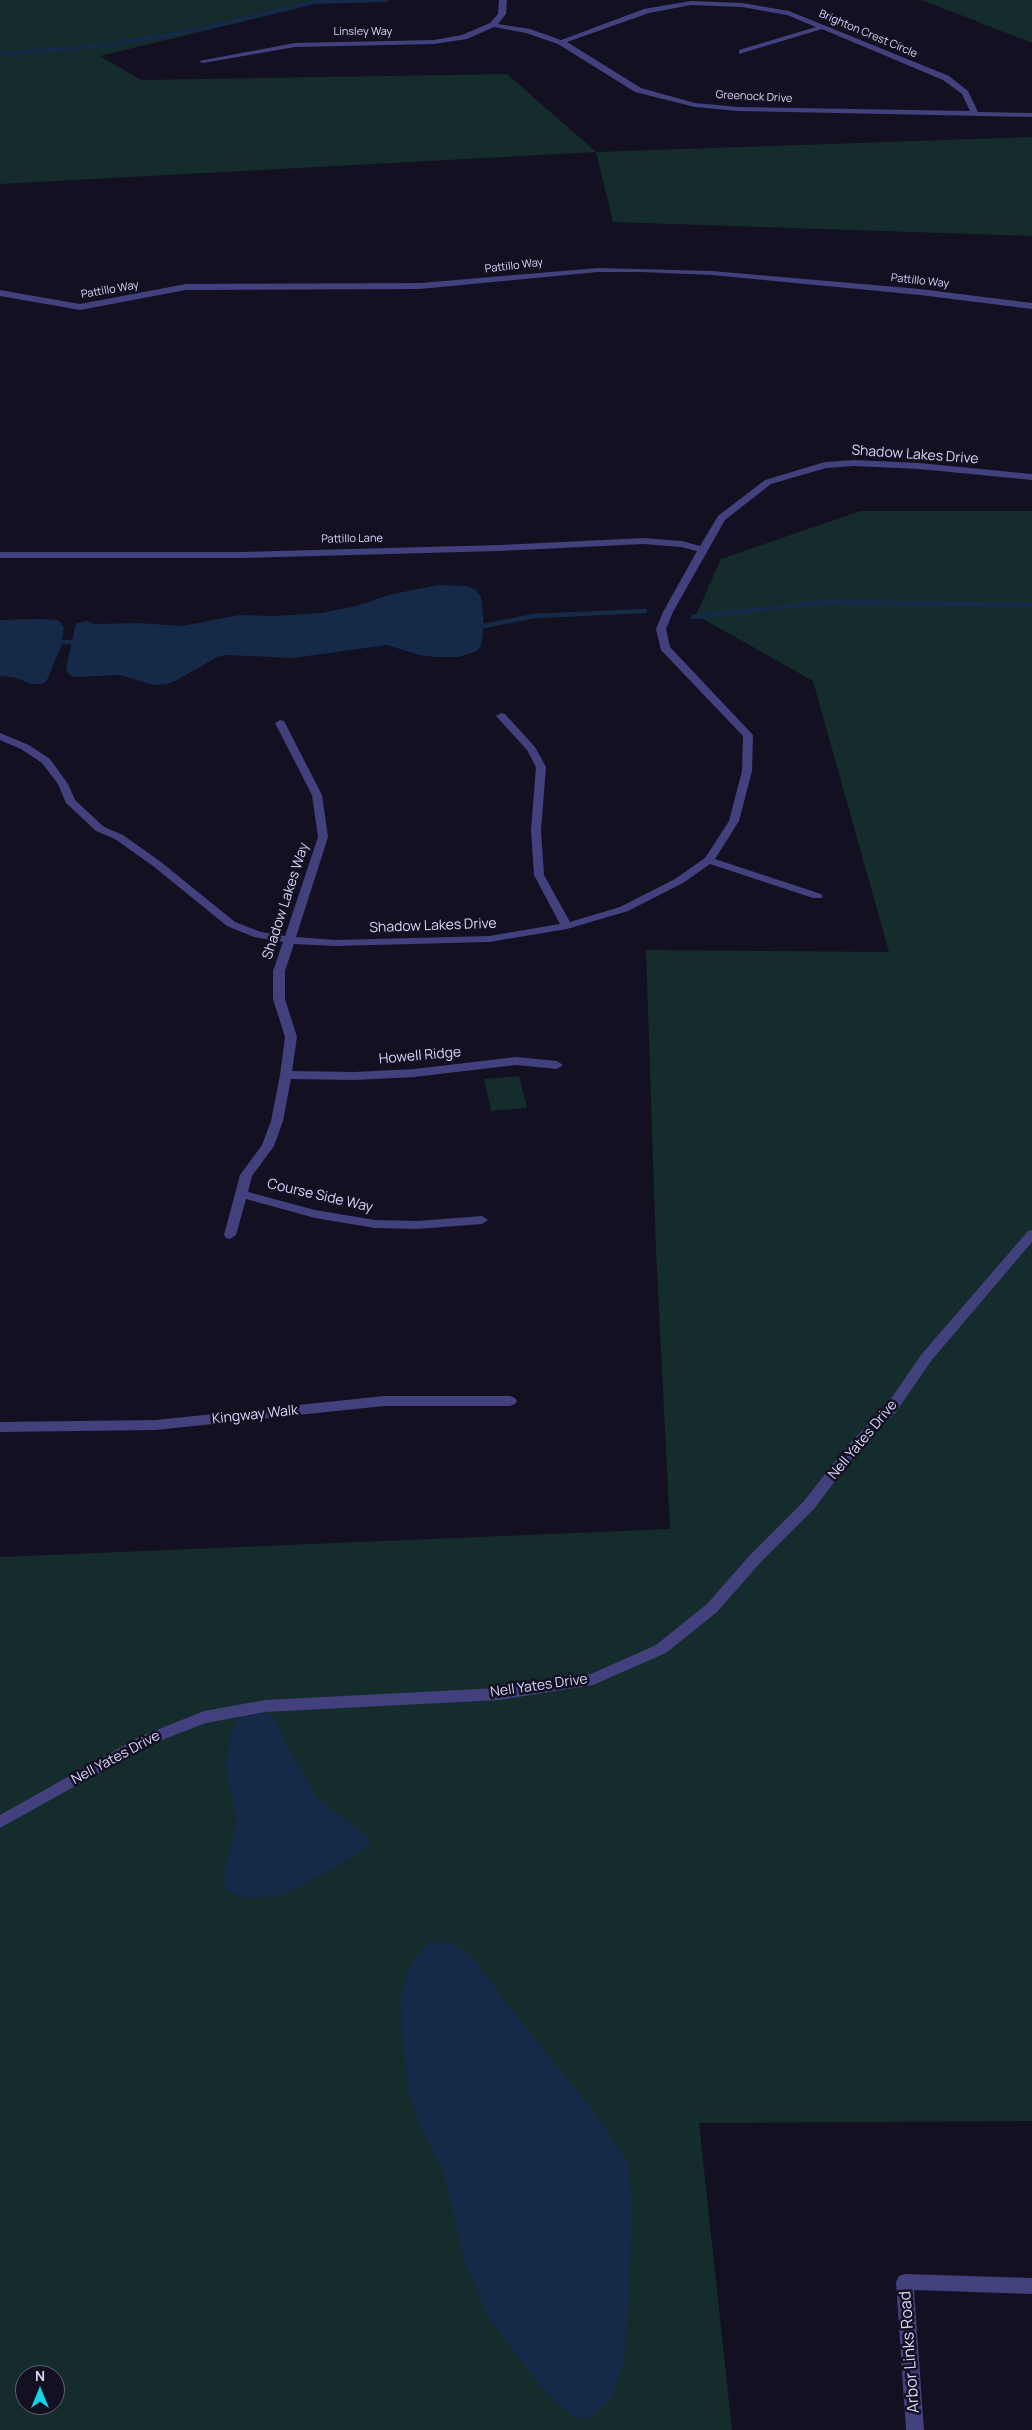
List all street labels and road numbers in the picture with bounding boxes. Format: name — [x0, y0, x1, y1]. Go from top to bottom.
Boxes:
street label: Brighton Crest Circle — [817, 7, 919, 61]
street label: Linsley Way — [334, 25, 392, 39]
street label: Greenock Drive — [715, 88, 793, 106]
street label: Pattillo Way — [484, 256, 544, 276]
street label: Pattillo Way — [890, 271, 950, 291]
street label: Pattillo Way — [80, 278, 140, 302]
street label: Shadow Lakes Drive — [851, 442, 979, 468]
street label: Pattillo Lane — [321, 532, 383, 546]
street label: Shadow Lakes Way — [259, 840, 313, 962]
street label: Shadow Lakes Drive — [369, 915, 497, 937]
street label: Howell Ridge — [378, 1044, 462, 1068]
street label: Course Side Way — [265, 1176, 375, 1216]
street label: Nell Yates Drive — [825, 1397, 901, 1483]
street label: Kingway Walk — [211, 1402, 299, 1428]
street label: Nell Yates Drive — [489, 1671, 589, 1701]
street label: Nell Yates Drive — [69, 1728, 163, 1788]
street label: Arbor Links Road — [896, 2290, 924, 2414]

